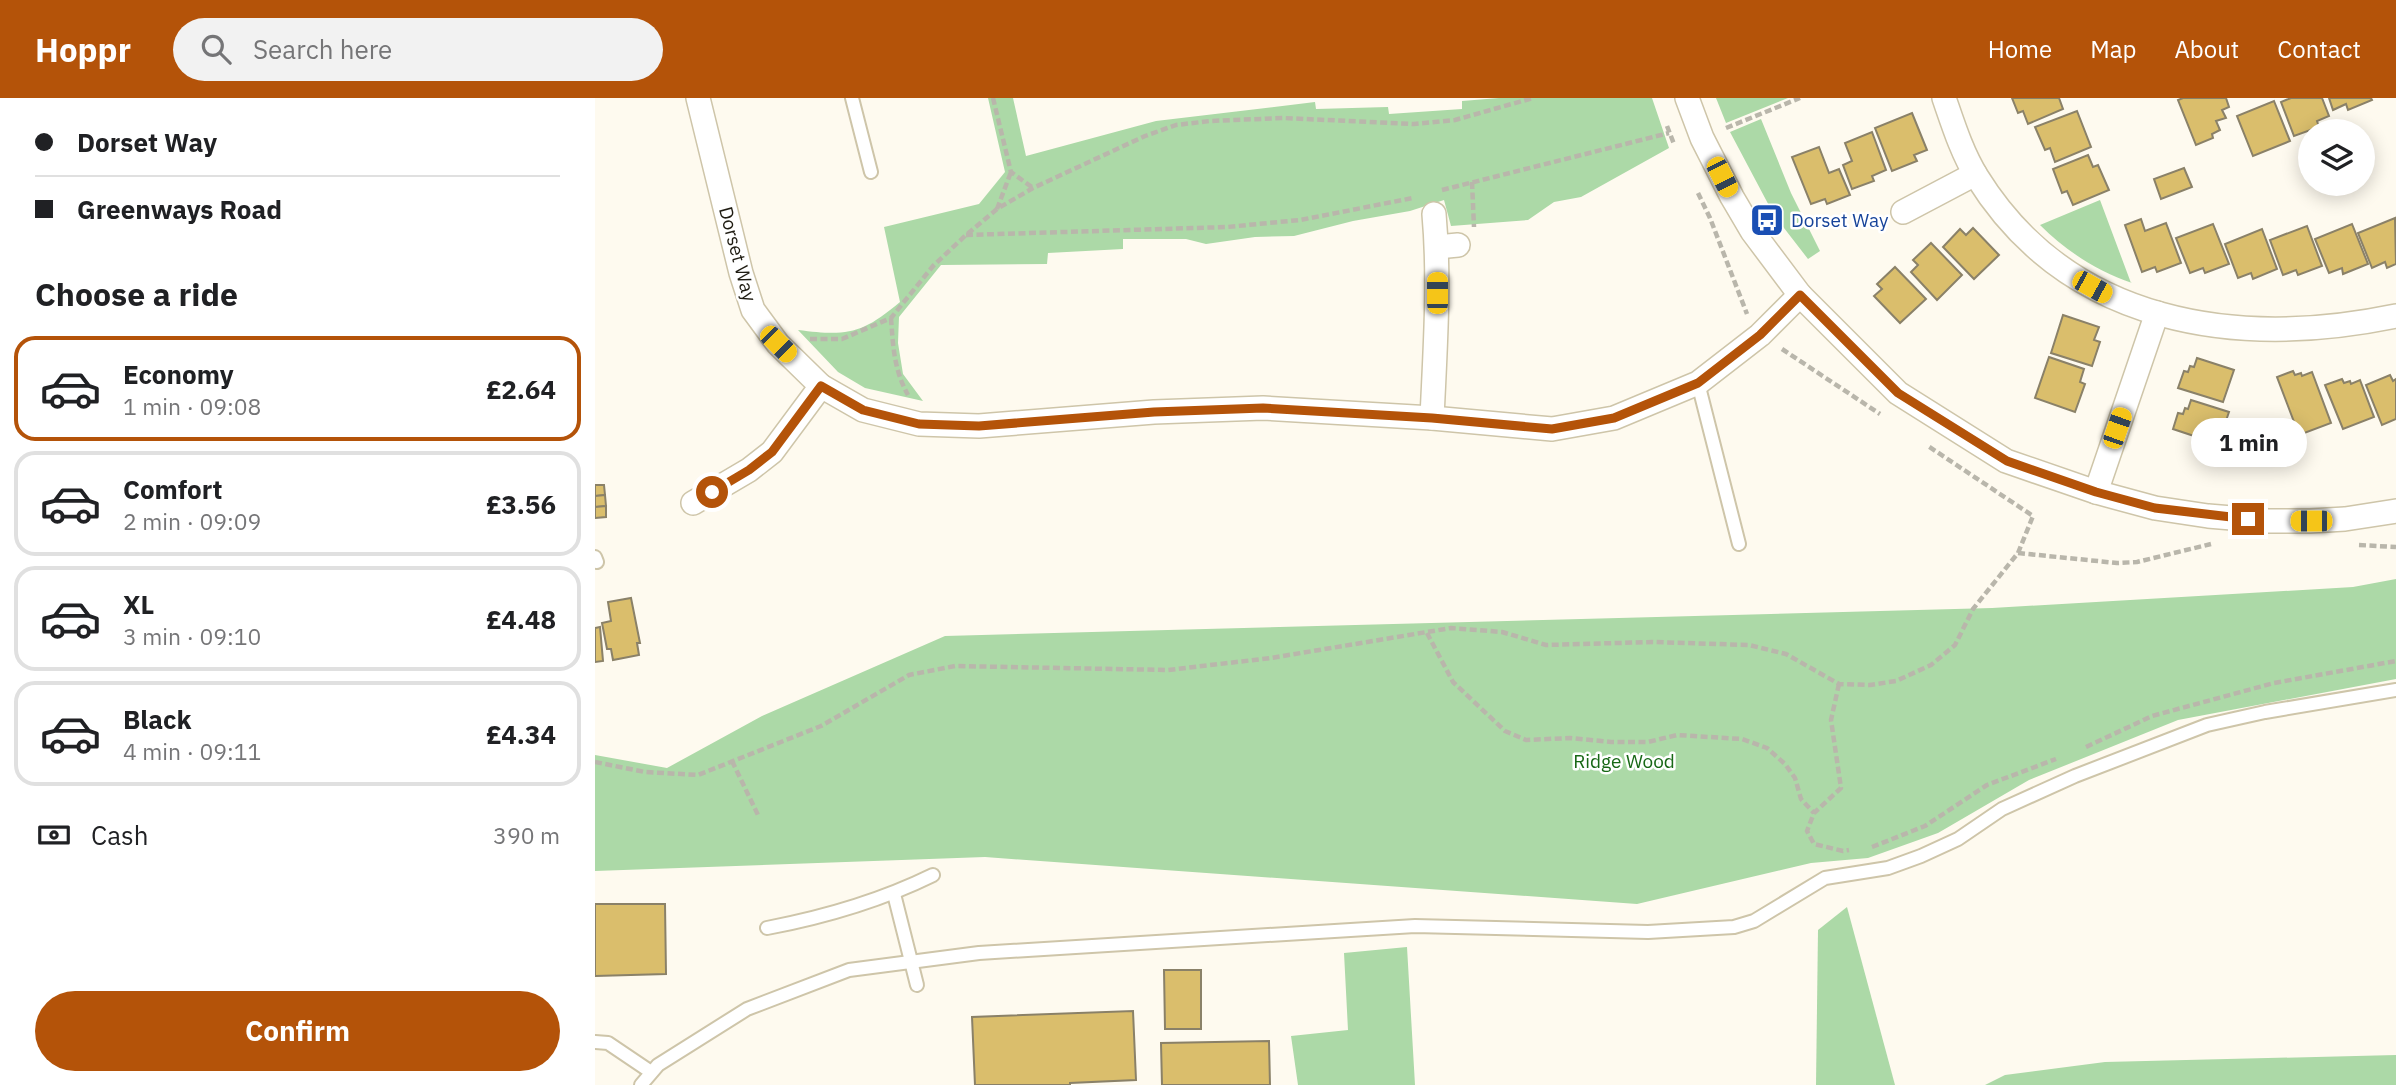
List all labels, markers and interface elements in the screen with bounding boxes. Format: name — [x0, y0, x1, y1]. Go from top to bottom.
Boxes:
search box — [173, 18, 663, 81]
text: Hoppr — [35, 28, 131, 71]
icon: search — [197, 30, 235, 68]
text: Search here — [253, 32, 392, 66]
text: Home — [1988, 33, 2052, 65]
text: Map — [2090, 33, 2136, 65]
text: About — [2174, 33, 2239, 65]
text: Contact — [2277, 33, 2361, 65]
map controls — [2298, 119, 2375, 196]
button: layers — [2298, 119, 2375, 196]
text: Dorset Way — [77, 125, 217, 159]
car — [1704, 154, 1741, 200]
text: Greenways Road — [77, 192, 282, 226]
bus stop icon: Dorset Way — [1748, 201, 1786, 239]
street label: Dorset Way — [714, 204, 762, 305]
place label: Dorset Way — [1791, 208, 1889, 232]
car — [2069, 268, 2116, 306]
car — [1427, 272, 1448, 314]
text: Choose a ride — [35, 273, 238, 315]
car — [756, 322, 801, 366]
icon: car — [39, 357, 102, 420]
text: Economy — [123, 357, 234, 391]
text: £2.64 — [486, 372, 556, 406]
text: 1 min · 09:08 — [123, 391, 261, 421]
car — [2101, 405, 2134, 451]
callout: 1 min — [2190, 418, 2306, 466]
text: 1 min — [2219, 427, 2279, 457]
icon: car — [39, 472, 102, 535]
text: Comfort — [123, 472, 222, 506]
route start — [696, 476, 728, 508]
text: £3.56 — [486, 487, 556, 521]
route end — [2232, 503, 2264, 535]
text: 2 min · 09:09 — [123, 506, 261, 536]
car — [2291, 511, 2333, 532]
icon: car — [39, 587, 102, 650]
text: XL — [123, 587, 154, 621]
text: £4.48 — [486, 602, 556, 636]
text: 3 min · 09:10 — [123, 621, 261, 651]
icon: car — [39, 702, 102, 765]
text: Black — [123, 702, 191, 736]
text: £4.34 — [486, 717, 556, 751]
text: 4 min · 09:11 — [123, 736, 261, 766]
park label: Ridge Wood — [1573, 749, 1675, 773]
icon: cash — [35, 816, 73, 854]
text: Cash — [91, 818, 148, 852]
text: 390 m — [493, 820, 560, 850]
button: Confirm — [35, 991, 560, 1071]

